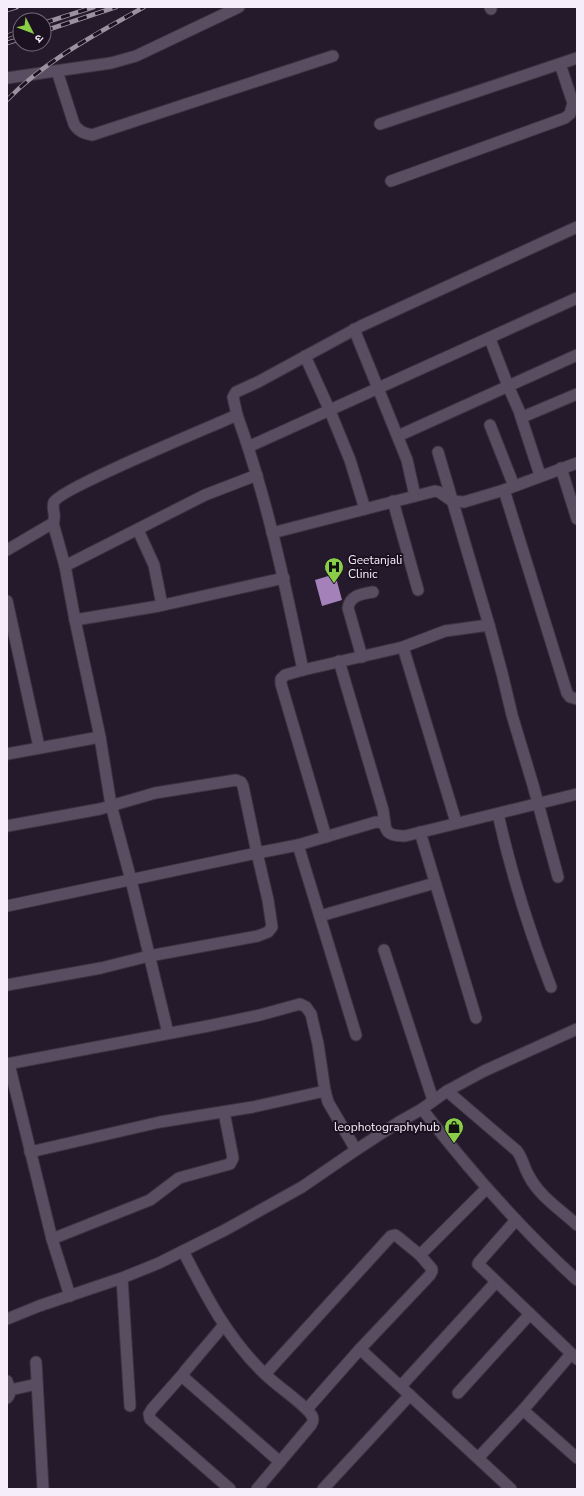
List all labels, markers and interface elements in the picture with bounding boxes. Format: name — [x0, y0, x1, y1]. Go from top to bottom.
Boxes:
north arrow — [12, 12, 52, 52]
text: उ — [31, 31, 47, 46]
place label: Geetanjali Clinic — [348, 552, 402, 582]
hospital icon: Geetanjali Clinic — [323, 556, 345, 584]
shop icon: leophotographyhub — [443, 1116, 465, 1144]
place label: leophotographyhub — [334, 1119, 440, 1135]

